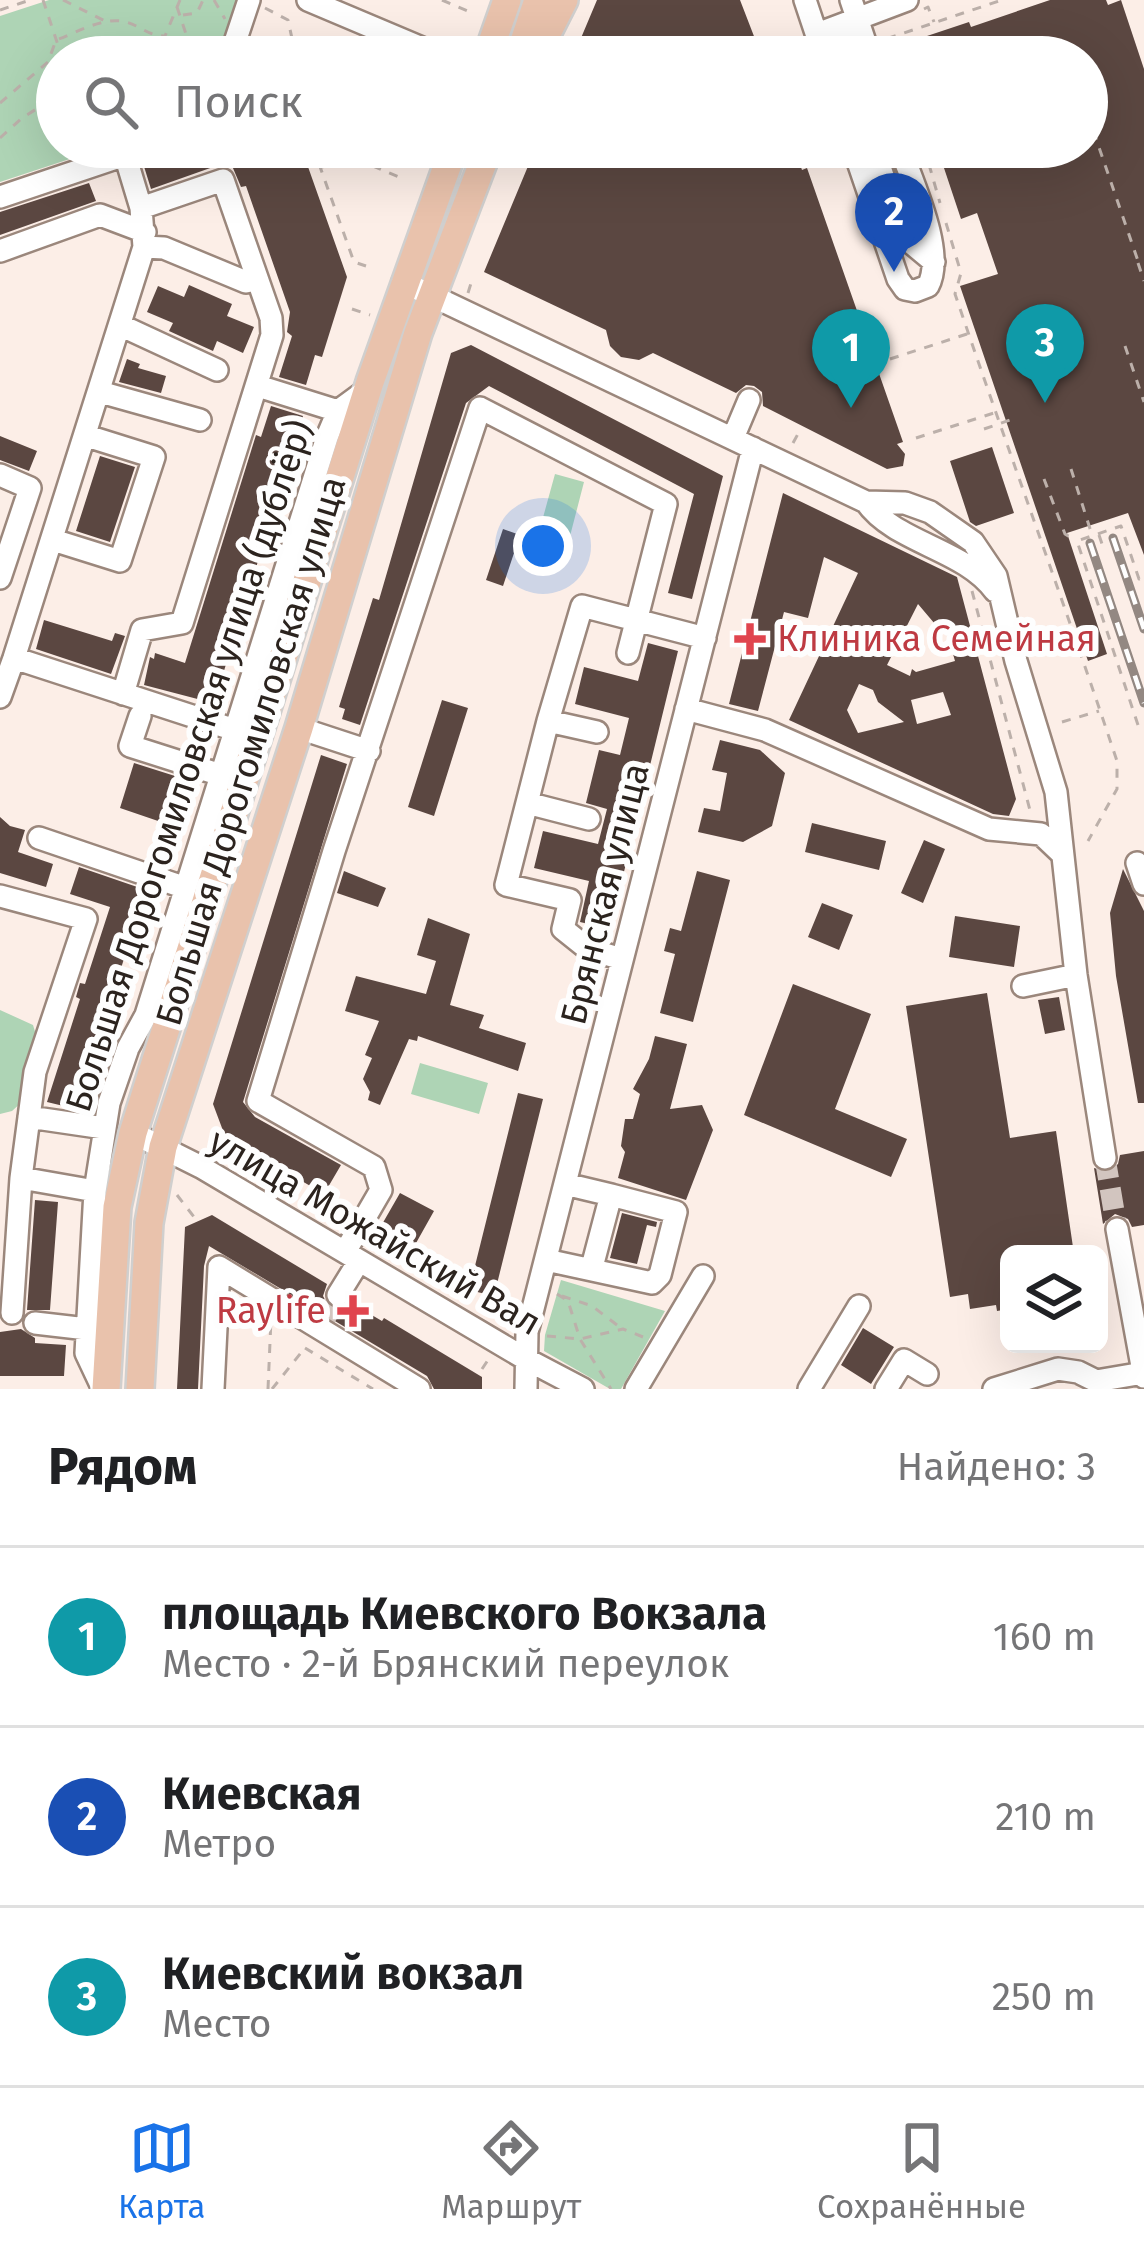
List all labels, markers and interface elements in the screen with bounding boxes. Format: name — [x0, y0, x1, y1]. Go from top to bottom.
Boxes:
search box — [36, 36, 1108, 168]
icon: search — [78, 69, 144, 135]
text: Поиск — [174, 75, 303, 129]
pin: 2 — [855, 173, 933, 272]
pin: 3 — [1006, 304, 1084, 403]
pin: 1 — [812, 309, 890, 408]
street label: Большая Дорогомиловская улица (дублёр) — [56, 415, 322, 1117]
street label: Большая Дорогомиловская улица — [146, 471, 356, 1031]
your location — [513, 516, 573, 576]
place label: Клиника Семейная — [777, 617, 1096, 661]
marker: Клиника Семейная — [734, 623, 766, 655]
street label: Брянская улица — [551, 759, 659, 1029]
street label: улица Можайский Вал — [201, 1119, 549, 1345]
map controls — [1000, 1245, 1108, 1353]
button: layers — [1000, 1245, 1108, 1353]
place label: Raylife — [216, 1289, 326, 1333]
marker: Raylife — [337, 1295, 369, 1327]
text: Рядом — [48, 1436, 197, 1498]
text: Найдено: 3 — [897, 1444, 1096, 1490]
text: площадь Киевского Вокзала — [162, 1587, 767, 1641]
text: 1 — [78, 1614, 96, 1660]
text: 160 m — [993, 1614, 1096, 1660]
text: Место · 2-й Брянский переулок — [162, 1641, 729, 1687]
text: Киевская — [162, 1767, 361, 1821]
text: 2 — [77, 1794, 97, 1840]
text: 210 m — [995, 1794, 1096, 1840]
text: Метро — [162, 1821, 276, 1867]
text: Киевский вокзал — [162, 1947, 524, 2001]
text: 3 — [77, 1974, 97, 2020]
text: 250 m — [992, 1974, 1096, 2020]
text: Место — [162, 2001, 272, 2047]
tab: Карта — [118, 2115, 205, 2227]
tab: Маршрут — [441, 2115, 581, 2227]
tab: Сохранённые — [817, 2115, 1026, 2227]

